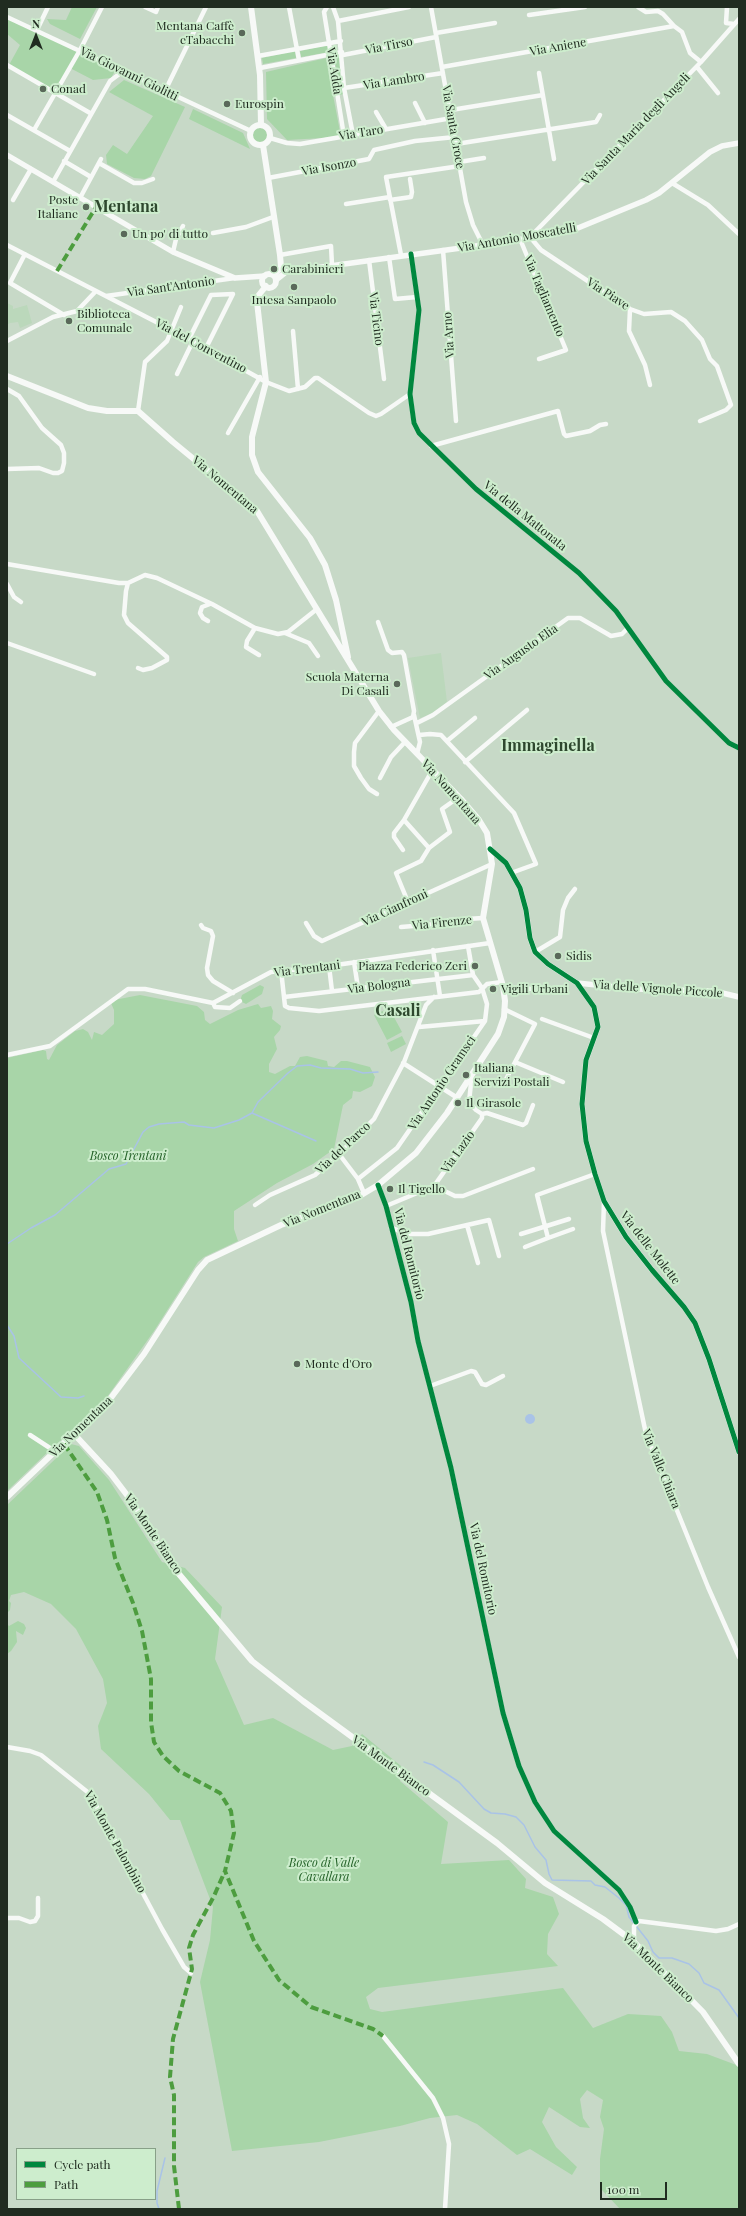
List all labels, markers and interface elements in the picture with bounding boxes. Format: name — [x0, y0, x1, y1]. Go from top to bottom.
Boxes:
north arrow — [16, 16, 56, 56]
text: N — [32, 16, 40, 31]
place label: Mentana Caffè eTabacchi — [156, 19, 234, 47]
marker: Mentana Caffè eTabacchi — [237, 28, 247, 38]
street label: Via Tirso — [364, 34, 414, 58]
street label: Via Aniene — [529, 35, 587, 59]
street label: Via Giovanni Giolitti — [77, 44, 181, 104]
street label: Via Adda — [323, 47, 345, 95]
street label: Via Lambro — [362, 69, 426, 93]
street label: Via Santa Maria degli Angeli — [579, 70, 693, 188]
place label: Conad — [51, 82, 86, 96]
marker: Conad — [38, 84, 48, 94]
street label: Via Santa Croce — [439, 84, 467, 170]
place label: Eurospin — [235, 97, 284, 111]
marker: Eurospin — [222, 99, 232, 109]
street label: Via Taro — [338, 122, 384, 144]
street label: Via Isonzo — [301, 155, 357, 179]
place label: Poste Italiane — [38, 193, 78, 221]
district label: Mentana — [94, 197, 158, 217]
marker: Poste Italiane — [81, 202, 91, 212]
street label: Via Antonio Moscatelli — [457, 220, 577, 256]
place label: Un po' di tutto — [132, 227, 208, 241]
marker: Un po' di tutto — [119, 229, 129, 239]
street label: Via Tagliamento — [520, 253, 568, 339]
place label: Carabinieri — [282, 262, 343, 276]
marker: Carabinieri — [269, 264, 279, 274]
street label: Via Sant'Antonio — [126, 274, 216, 300]
street label: Via Piave — [584, 275, 632, 313]
marker: Intesa Sanpaolo — [289, 282, 299, 292]
street label: Via Ticino — [366, 291, 386, 347]
place label: Intesa Sanpaolo — [252, 293, 336, 307]
place label: Biblioteca Comunale — [77, 307, 132, 335]
street label: Via Arno — [440, 311, 458, 359]
marker: Biblioteca Comunale — [64, 316, 74, 326]
street label: Via del Conventino — [153, 316, 249, 376]
street label: Via Nomentana — [189, 453, 261, 517]
street label: Via della Mattonata — [480, 478, 570, 554]
street label: Via Augusto Elia — [481, 621, 561, 683]
place label: Scuola Materna Di Casali — [306, 670, 389, 698]
marker: Scuola Materna Di Casali — [392, 679, 402, 689]
district label: Immaginella — [501, 736, 595, 756]
street label: Via Nomentana — [418, 757, 484, 827]
street label: Via Cianfroni — [360, 886, 430, 930]
street label: Via Firenze — [411, 913, 473, 933]
place label: Sidis — [566, 949, 592, 963]
marker: Sidis — [553, 951, 563, 961]
street label: Via Trentani — [273, 958, 341, 980]
place label: Piazza Federico Zeri — [358, 959, 467, 973]
marker: Piazza Federico Zeri — [470, 961, 480, 971]
street label: Via Bologna — [347, 975, 411, 997]
street label: Via delle Vignole Piccole — [593, 977, 723, 1001]
place label: Vigili Urbani — [501, 982, 568, 996]
marker: Vigili Urbani — [488, 984, 498, 994]
district label: Casali — [375, 1001, 421, 1021]
street label: Via Antonio Gramsci — [405, 1033, 479, 1133]
place label: Italiana Servizi Postali — [474, 1061, 549, 1089]
marker: Italiana Servizi Postali — [461, 1070, 471, 1080]
place label: Il Girasole — [466, 1096, 521, 1110]
marker: Il Girasole — [453, 1098, 463, 1108]
street label: Via del Parco — [313, 1119, 373, 1177]
street label: Via Lazio — [438, 1128, 478, 1176]
park label: Bosco Trentani — [90, 1149, 166, 1163]
place label: Il Tigello — [398, 1182, 445, 1196]
marker: Il Tigello — [385, 1184, 395, 1194]
street label: Via Nomentana — [281, 1187, 363, 1231]
street label: Via del Romitorio — [391, 1207, 427, 1301]
street label: Via delle Molette — [617, 1209, 683, 1287]
place label: Monte d'Oro — [305, 1357, 372, 1371]
marker: Monte d'Oro — [292, 1359, 302, 1369]
street label: Via Nomentana — [47, 1393, 115, 1461]
street label: Via Valle Chiara — [639, 1427, 683, 1511]
street label: Via Monte Bianco — [121, 1491, 185, 1577]
street label: Via del Romitorio — [466, 1522, 500, 1616]
street label: Via Monte Bianco — [349, 1733, 433, 1799]
street label: Via Monte Palombino — [81, 1788, 149, 1896]
park label: Bosco di Valle Cavallara — [289, 1856, 359, 1884]
street label: Via Monte Bianco — [619, 1930, 697, 2006]
legend — [16, 2148, 156, 2200]
text: Cycle path — [54, 2156, 111, 2172]
scale bar — [602, 2174, 669, 2200]
text: Path — [54, 2176, 78, 2192]
text: 100 m — [607, 2181, 639, 2197]

